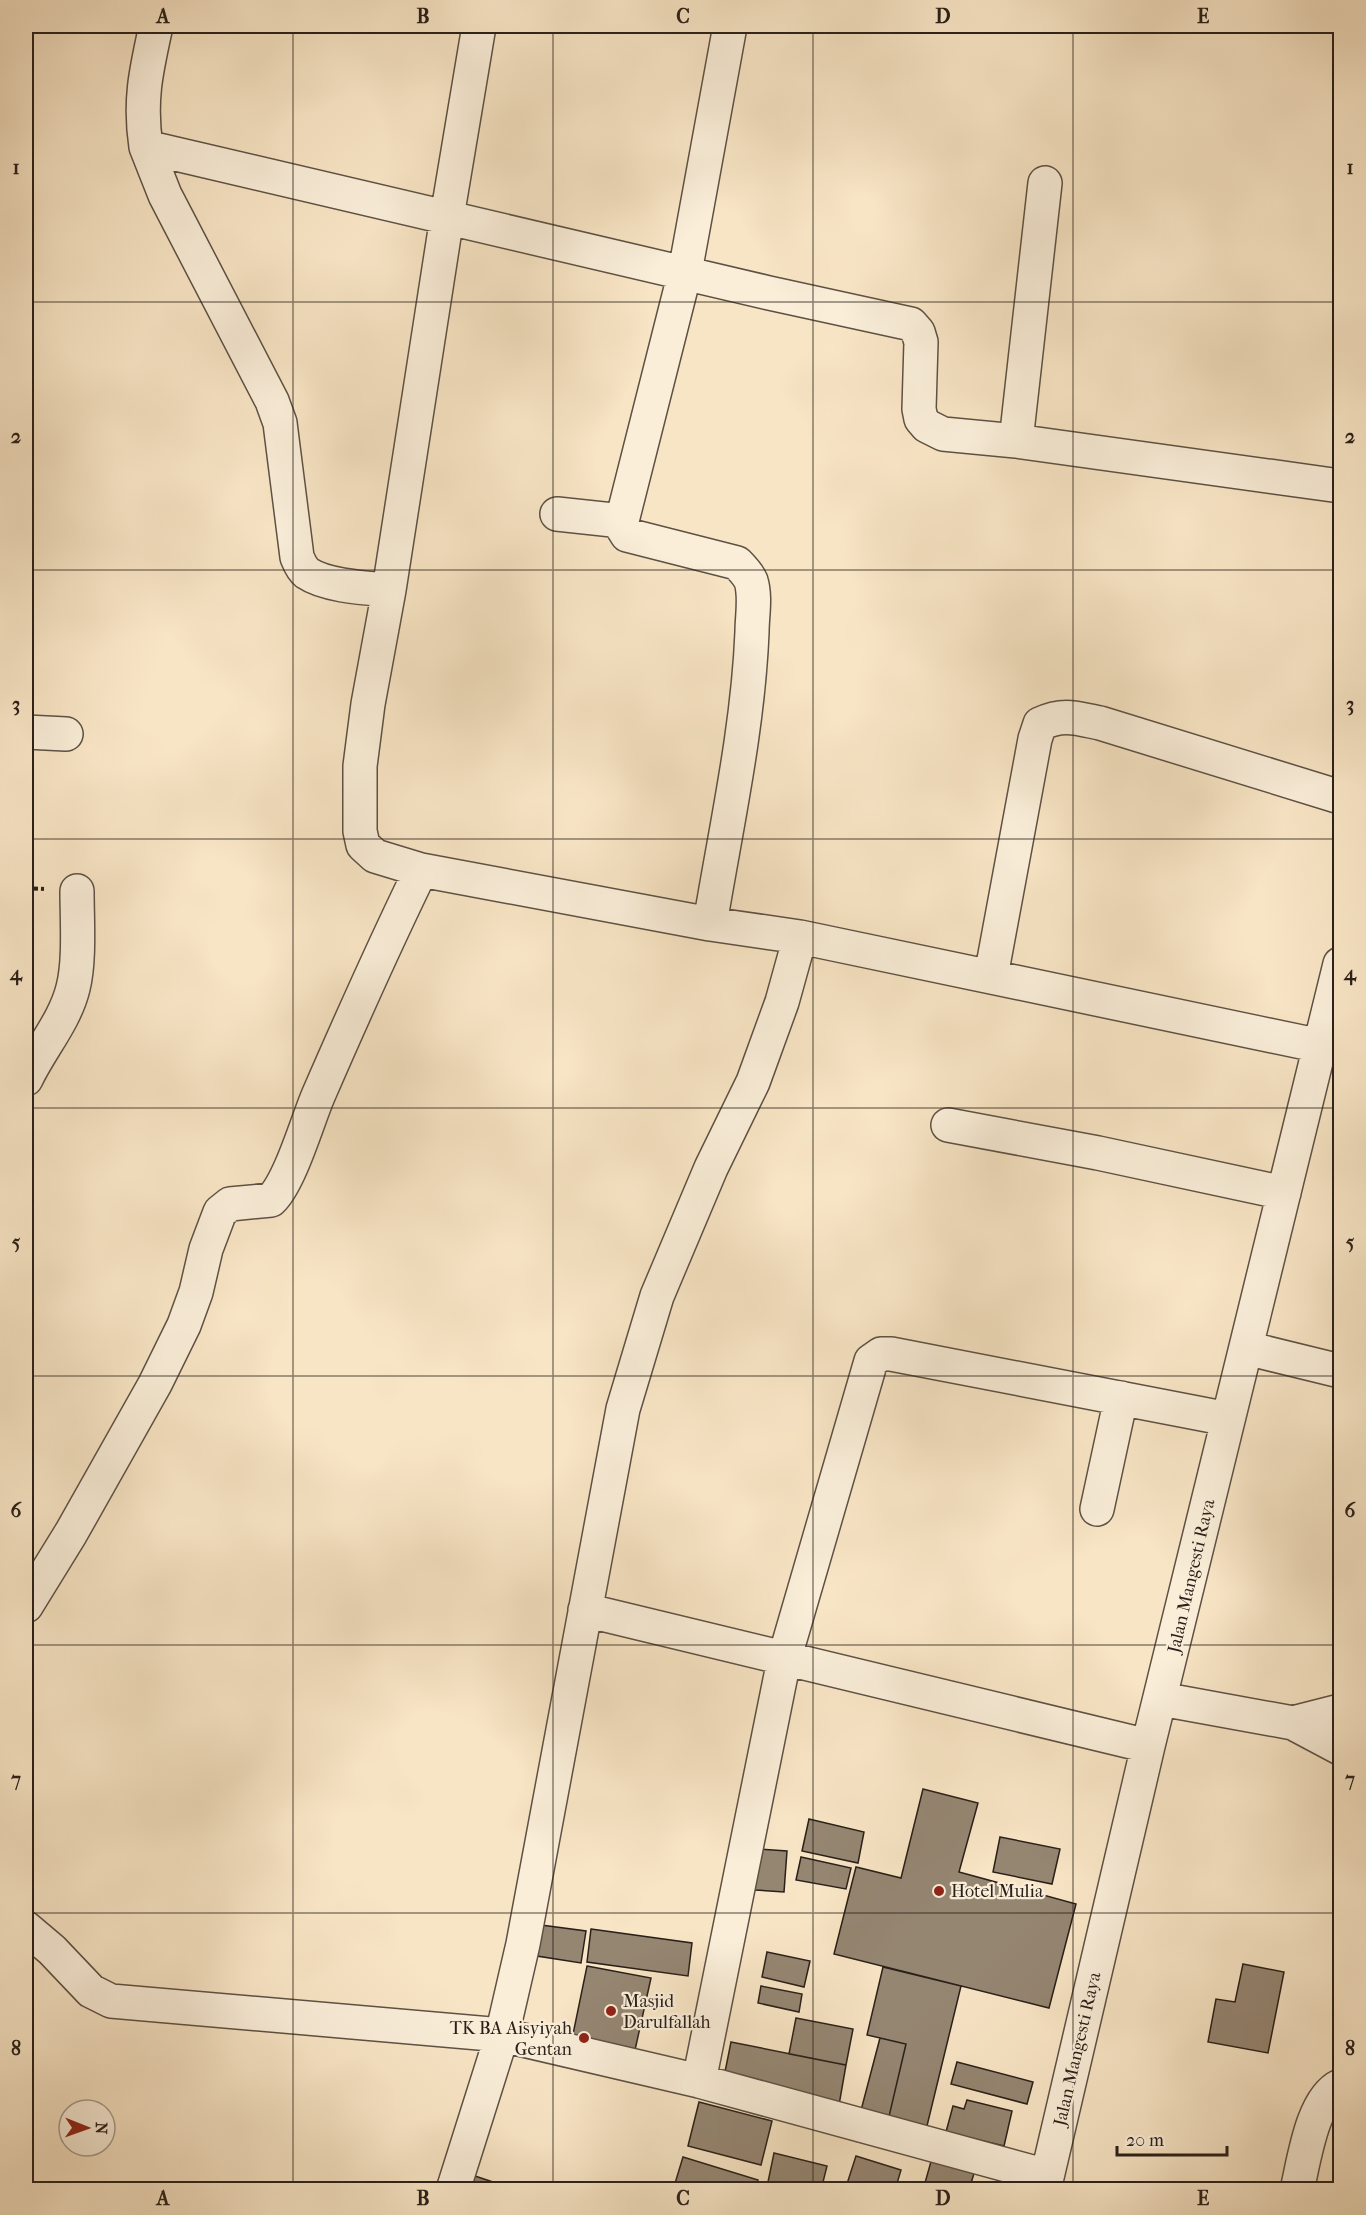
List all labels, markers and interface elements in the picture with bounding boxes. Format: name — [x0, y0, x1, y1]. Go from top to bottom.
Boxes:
text: A — [155, 5, 171, 28]
text: B — [416, 5, 430, 28]
text: C — [676, 5, 690, 28]
text: D — [935, 5, 951, 28]
text: E — [1197, 5, 1209, 28]
text: 1 — [12, 156, 20, 179]
text: 1 — [1346, 156, 1354, 179]
text: 2 — [11, 425, 21, 448]
text: 2 — [1345, 425, 1355, 448]
text: 3 — [12, 693, 20, 716]
text: 3 — [1346, 693, 1354, 716]
text: 4 — [9, 962, 23, 986]
text: 4 — [1343, 962, 1357, 986]
text: 5 — [12, 1231, 21, 1254]
text: 5 — [1346, 1231, 1355, 1254]
street label: Jalan Mangesti Raya — [1163, 1496, 1220, 1657]
text: 6 — [11, 1499, 23, 1522]
text: 6 — [1345, 1499, 1357, 1522]
text: 7 — [10, 1768, 21, 1791]
text: 7 — [1344, 1768, 1355, 1791]
place label: Hotel Mulia — [951, 1881, 1044, 1902]
marker: Hotel Mulia — [932, 1884, 946, 1898]
street label: Jalan Mangesti Raya — [1049, 1969, 1106, 2130]
place label: Masjid Darulfallah — [623, 1991, 711, 2033]
marker: Masjid Darulfallah — [604, 2004, 618, 2018]
place label: TK BA Aisyiyah Gentan — [450, 2018, 573, 2060]
marker: TK BA Aisyiyah Gentan — [577, 2031, 591, 2045]
text: 8 — [11, 2037, 21, 2060]
text: 8 — [1345, 2037, 1355, 2060]
north arrow — [57, 2098, 117, 2158]
scale bar — [1117, 2119, 1226, 2157]
text: N — [92, 2122, 111, 2135]
text: 20 m — [1126, 2130, 1164, 2151]
text: A — [155, 2187, 171, 2210]
text: B — [416, 2187, 430, 2210]
text: C — [676, 2187, 690, 2210]
text: D — [935, 2187, 951, 2210]
text: E — [1197, 2187, 1209, 2210]

